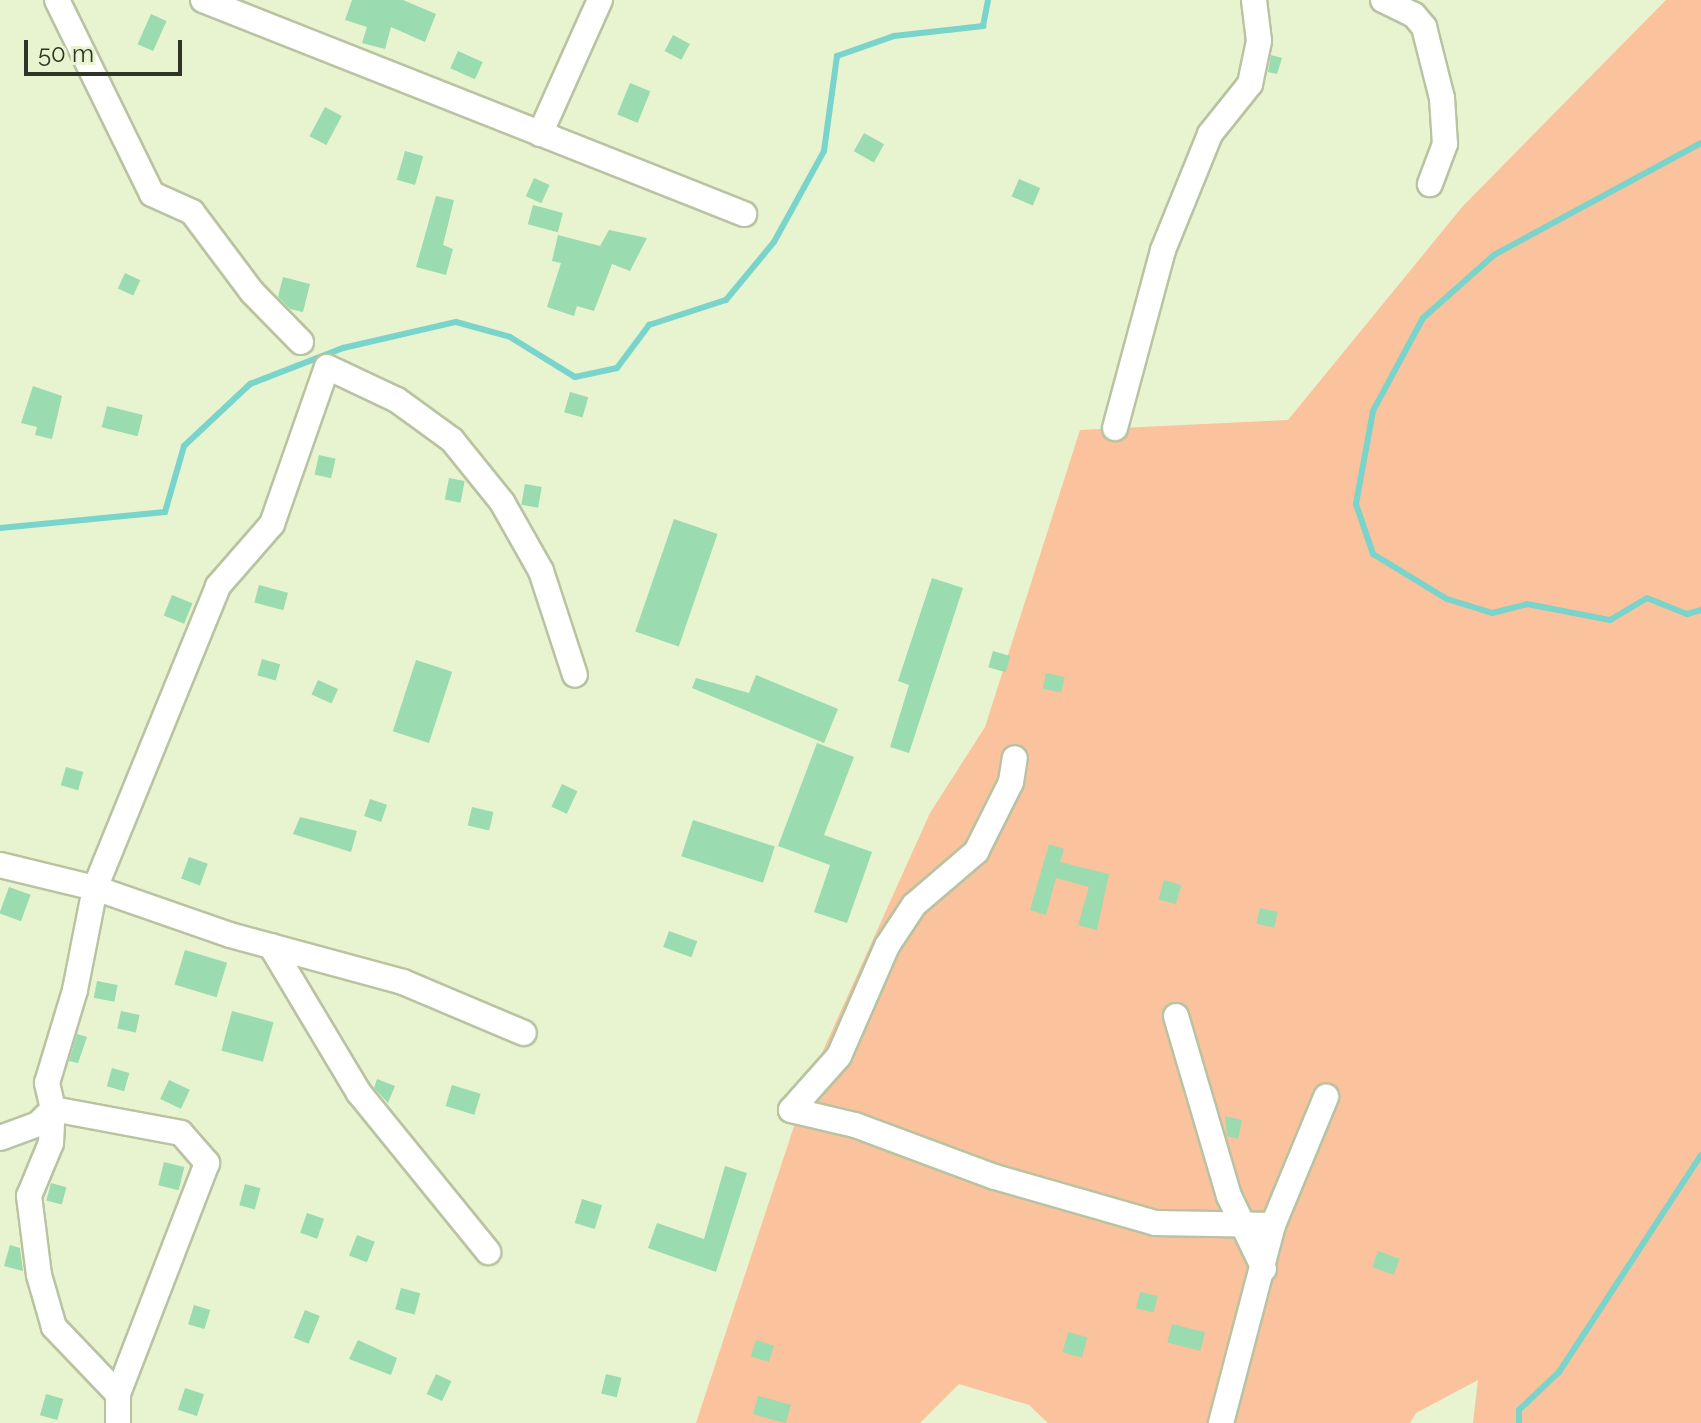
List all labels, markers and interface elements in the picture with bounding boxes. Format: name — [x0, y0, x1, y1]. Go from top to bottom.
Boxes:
scale bar — [28, 24, 186, 74]
text: 50 m — [38, 39, 94, 68]

